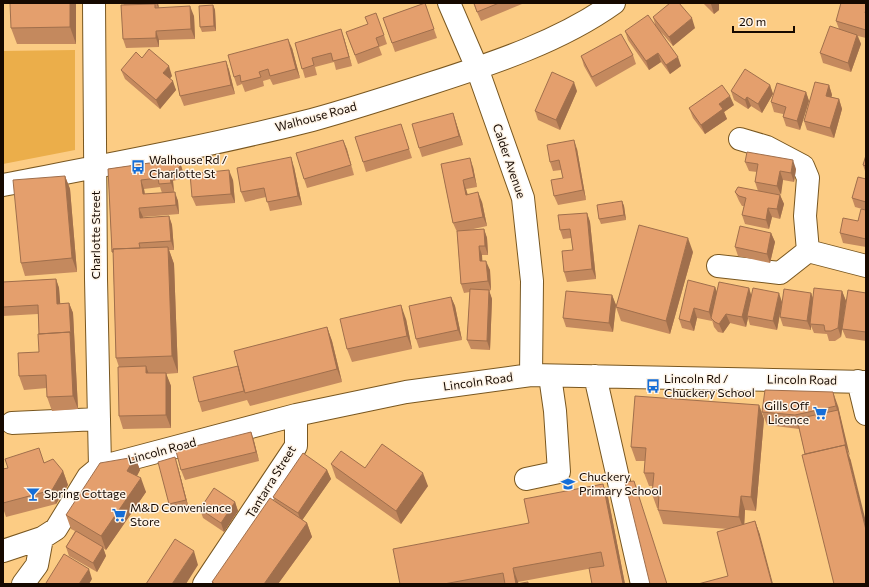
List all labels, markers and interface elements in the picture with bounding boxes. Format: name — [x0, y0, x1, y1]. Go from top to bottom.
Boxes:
scale bar — [733, 8, 794, 34]
text: 20 m — [739, 14, 766, 28]
street label: Walhouse Road — [273, 98, 358, 134]
street label: Calder Avenue — [491, 122, 529, 200]
place label: Walhouse Rd / Charlotte St — [149, 152, 227, 180]
bus stop icon: Walhouse Rd / Charlotte St — [130, 159, 146, 175]
street label: Charlotte Street — [88, 191, 102, 279]
street label: Lincoln Road — [442, 369, 514, 393]
place label: Lincoln Rd / Chuckery School — [664, 371, 755, 399]
street label: Lincoln Road — [767, 371, 837, 387]
bus stop icon: Lincoln Rd / Chuckery School — [645, 378, 661, 394]
place label: Gills Off Licence — [764, 398, 810, 426]
supermarket icon: Gills Off Licence — [812, 405, 828, 421]
street label: Lincoln Road — [126, 434, 198, 466]
street label: Tantarra Street — [242, 443, 298, 520]
place label: Chuckery Primary School — [579, 469, 662, 497]
school or university icon: Chuckery Primary School — [560, 476, 576, 492]
bar icon: Spring Cottage — [25, 486, 41, 502]
place label: Spring Cottage — [44, 486, 126, 500]
place label: M&D Convenience Store — [130, 500, 231, 528]
supermarket icon: M&D Convenience Store — [111, 507, 127, 523]

